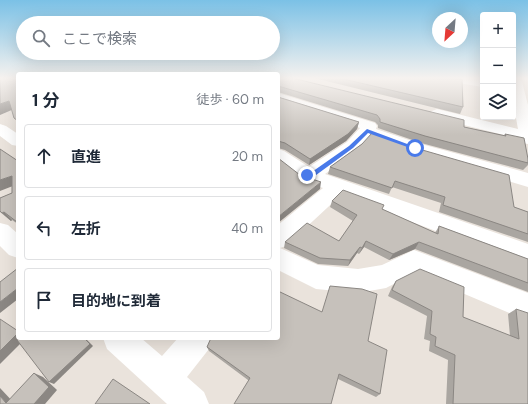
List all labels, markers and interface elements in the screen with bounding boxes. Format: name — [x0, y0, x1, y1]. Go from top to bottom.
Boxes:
north arrow — [432, 12, 468, 48]
map controls — [480, 12, 516, 120]
button: + — [480, 12, 516, 48]
search box — [16, 16, 280, 60]
icon: search — [30, 27, 52, 49]
text: ここで検索 — [62, 29, 137, 49]
button: − — [480, 48, 516, 84]
button: layers — [480, 84, 516, 120]
text: 1 分 — [32, 89, 59, 111]
text: 徒歩 · 60 m — [196, 91, 264, 108]
route start — [406, 139, 424, 157]
icon: ahead — [33, 145, 55, 167]
text: 直進 — [71, 147, 101, 167]
text: 20 m — [232, 148, 263, 165]
route end — [298, 166, 316, 184]
icon: left — [33, 217, 55, 239]
text: 左折 — [71, 219, 101, 239]
text: 40 m — [231, 220, 263, 237]
icon: arrive — [33, 289, 55, 311]
text: 目的地に到着 — [71, 291, 161, 311]

